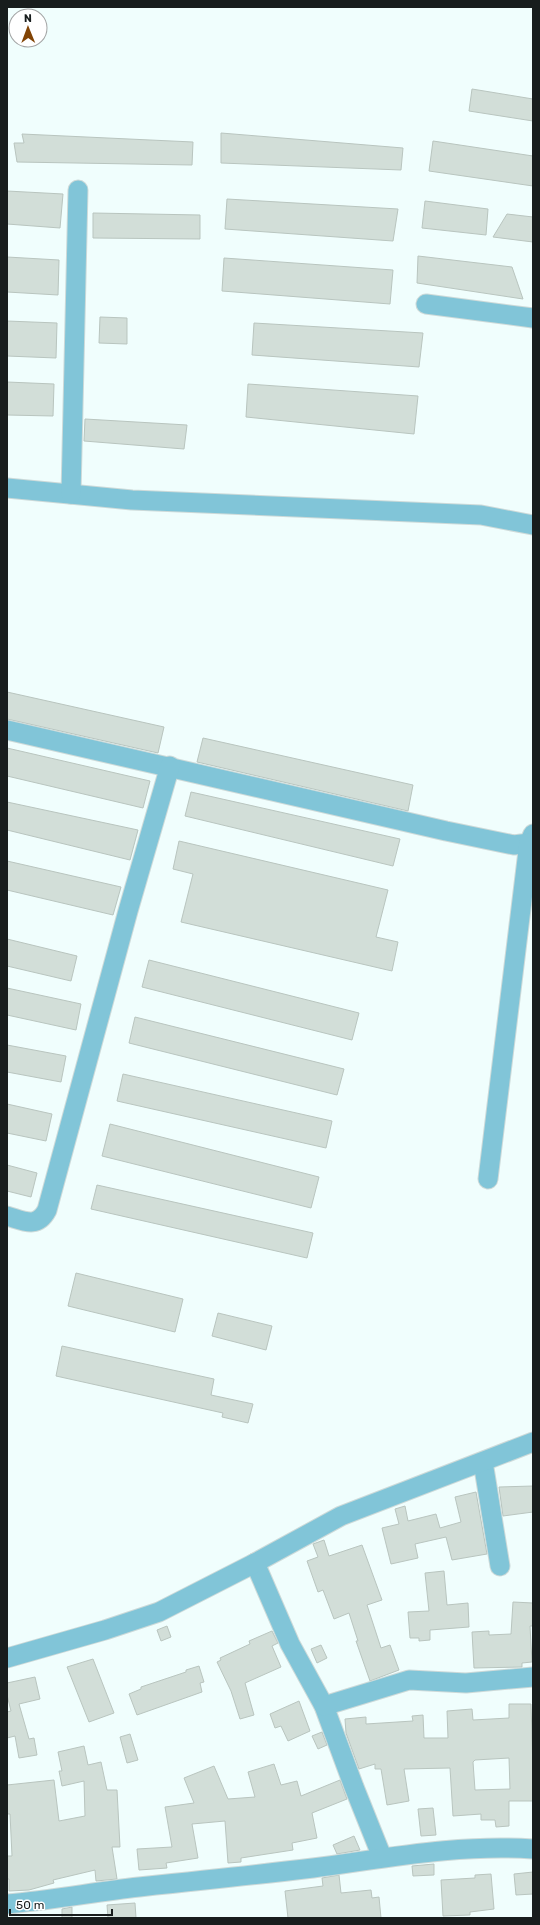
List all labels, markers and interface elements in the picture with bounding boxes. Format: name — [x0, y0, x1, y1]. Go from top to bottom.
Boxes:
north arrow — [8, 8, 48, 48]
text: N — [24, 12, 32, 25]
scale bar — [10, 1891, 112, 1917]
text: 50 m — [16, 1898, 44, 1912]

